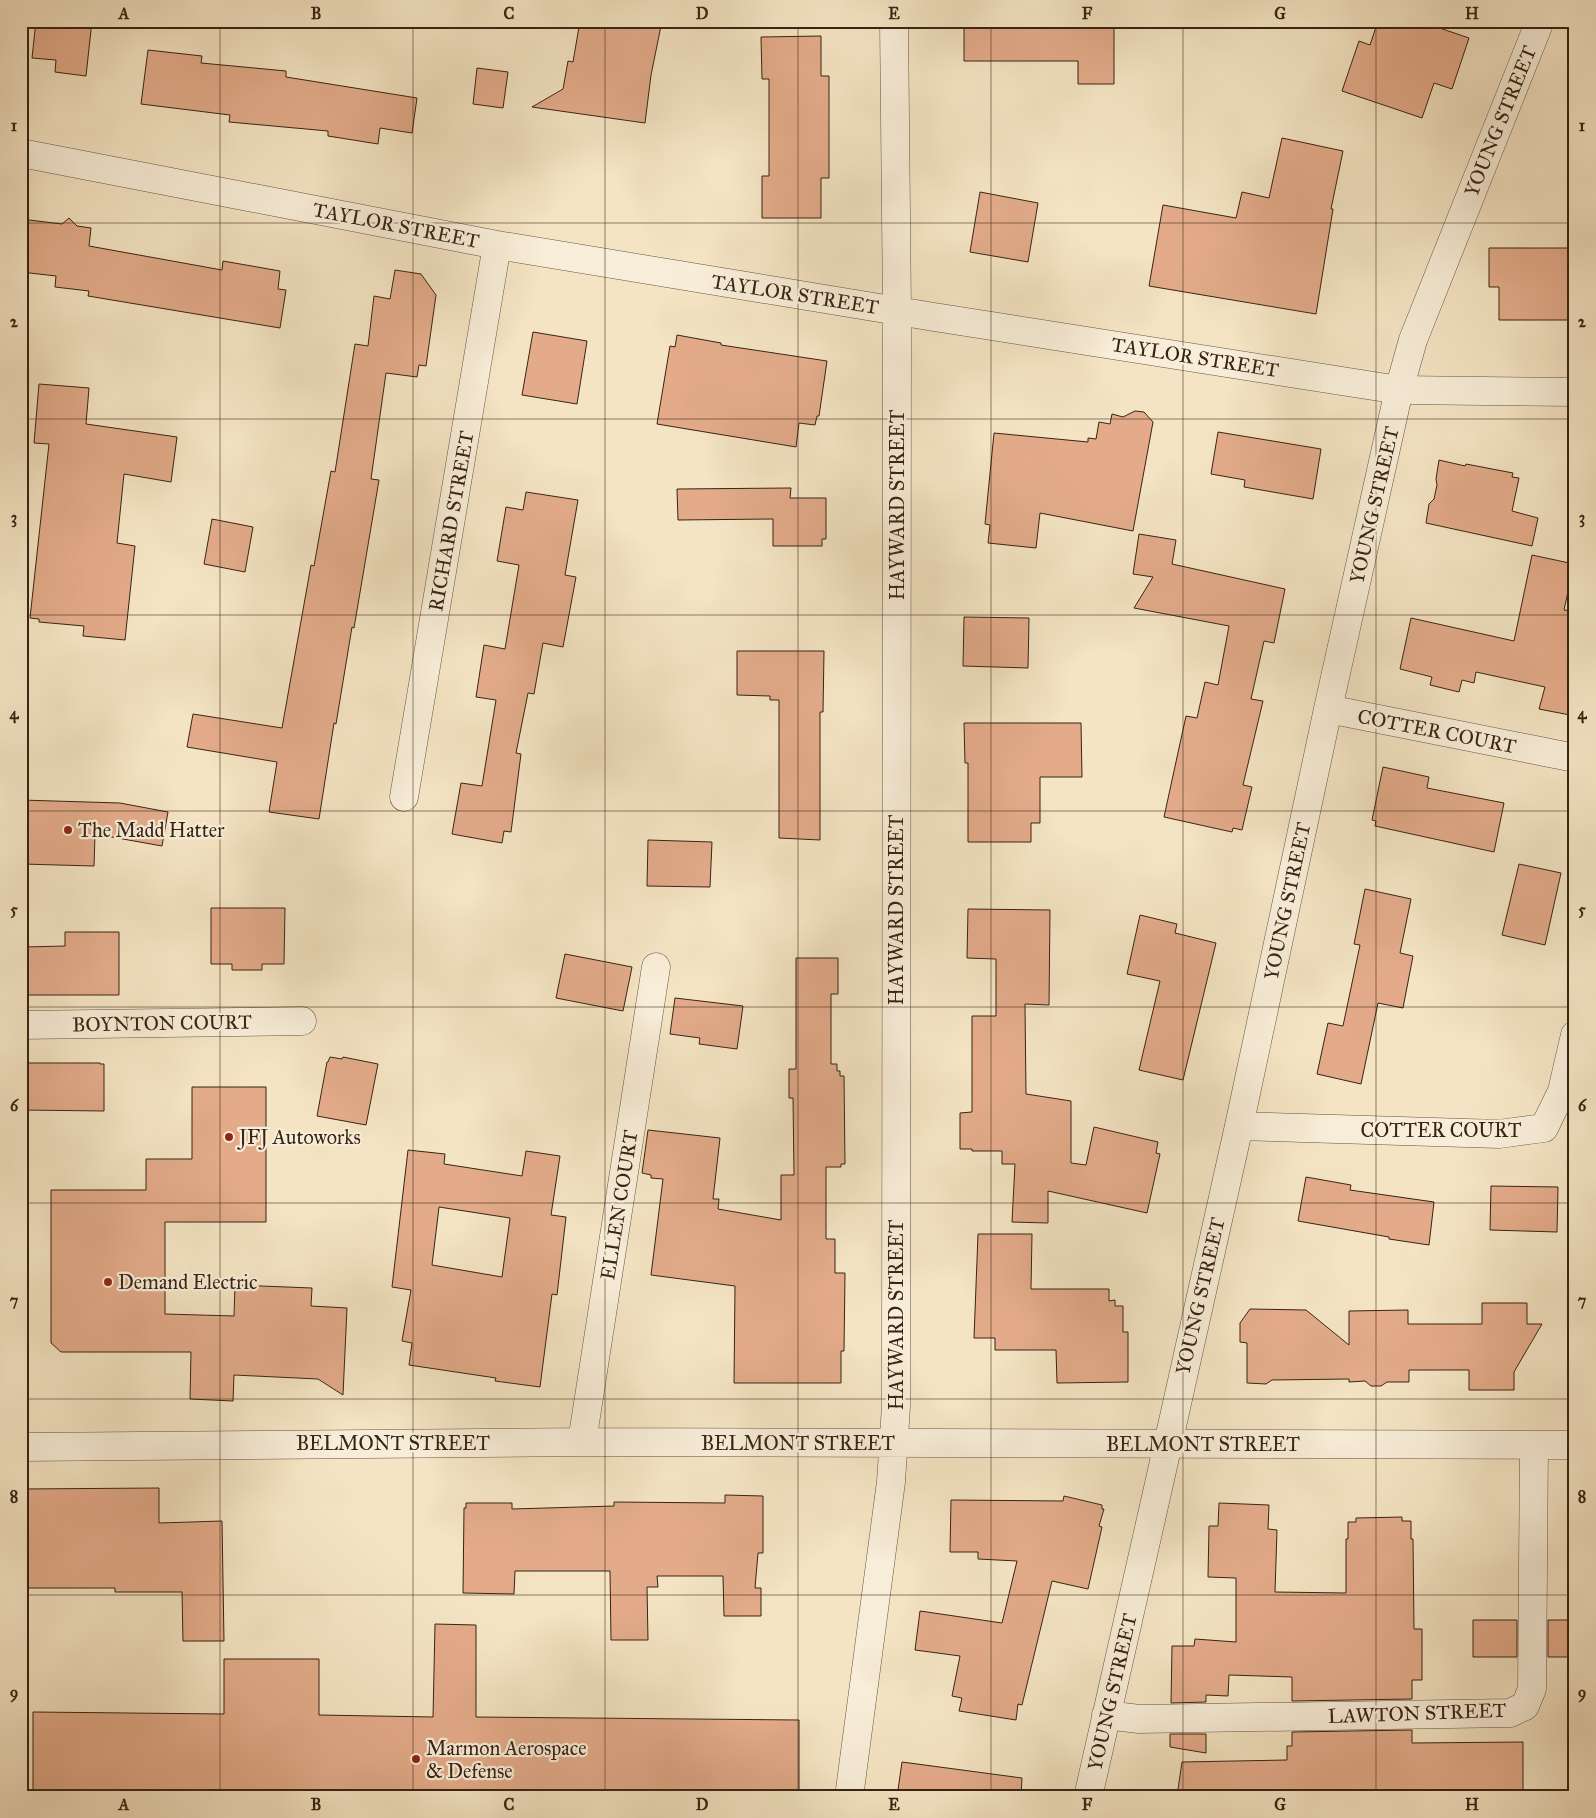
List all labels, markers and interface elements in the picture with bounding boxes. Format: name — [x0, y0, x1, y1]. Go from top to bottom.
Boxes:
text: A — [118, 4, 130, 23]
text: B — [311, 4, 321, 23]
text: C — [504, 4, 515, 23]
text: D — [696, 4, 709, 23]
text: E — [888, 4, 900, 23]
text: F — [1082, 4, 1093, 23]
text: G — [1274, 4, 1286, 23]
text: H — [1465, 4, 1479, 23]
street label: YOUNG STREET — [1459, 42, 1541, 200]
text: 1 — [11, 116, 18, 135]
text: 1 — [1579, 116, 1586, 135]
street label: TAYLOR STREET — [311, 197, 482, 253]
street label: TAYLOR STREET — [710, 269, 881, 319]
text: 2 — [10, 312, 19, 331]
text: 2 — [1578, 312, 1587, 331]
street label: TAYLOR STREET — [1110, 332, 1281, 382]
street label: HAYWARD STREET — [885, 409, 909, 600]
street label: YOUNG STREET — [1344, 424, 1404, 586]
street label: RICHARD STREET — [423, 429, 479, 613]
text: 3 — [11, 508, 17, 528]
text: 3 — [1579, 508, 1585, 528]
text: 4 — [10, 704, 20, 724]
street label: COTTER COURT — [1356, 704, 1519, 758]
text: 4 — [1578, 704, 1588, 724]
street label: HAYWARD STREET — [884, 814, 908, 1005]
place label: The Madd Hatter — [78, 818, 225, 842]
street label: YOUNG STREET — [1259, 820, 1315, 982]
marker: The Madd Hatter — [62, 824, 74, 836]
text: 5 — [10, 900, 18, 919]
text: 5 — [1578, 900, 1586, 919]
street label: BOYNTON COURT — [72, 1009, 252, 1037]
text: 6 — [10, 1096, 19, 1115]
text: 6 — [1578, 1096, 1587, 1115]
street label: COTTER COURT — [1360, 1118, 1522, 1142]
place label: JFJ Autoworks — [237, 1125, 361, 1150]
street label: ELLEN COURT — [595, 1128, 643, 1282]
marker: JFJ Autoworks — [223, 1131, 235, 1143]
street label: YOUNG STREET — [1170, 1215, 1230, 1377]
street label: HAYWARD STREET — [884, 1219, 908, 1410]
place label: Demand Electric — [118, 1270, 257, 1294]
marker: Demand Electric — [102, 1276, 114, 1288]
text: 7 — [10, 1291, 19, 1310]
text: 7 — [1578, 1291, 1587, 1310]
street label: BELMONT STREET — [296, 1431, 490, 1455]
street label: BELMONT STREET — [701, 1431, 895, 1455]
street label: BELMONT STREET — [1106, 1432, 1300, 1456]
text: 8 — [10, 1487, 18, 1506]
text: 8 — [1578, 1487, 1586, 1506]
street label: YOUNG STREET — [1082, 1611, 1142, 1773]
text: 9 — [10, 1683, 18, 1703]
text: 9 — [1578, 1683, 1586, 1703]
street label: LAWTON STREET — [1327, 1698, 1507, 1728]
place label: Marmon Aerospace & Defense — [426, 1736, 586, 1783]
marker: Marmon Aerospace & Defense — [410, 1753, 422, 1765]
text: A — [118, 1795, 130, 1814]
text: B — [311, 1795, 321, 1814]
text: C — [504, 1795, 515, 1814]
text: D — [696, 1795, 709, 1814]
text: E — [888, 1795, 900, 1814]
text: F — [1082, 1795, 1093, 1814]
text: G — [1274, 1795, 1286, 1814]
text: H — [1465, 1795, 1479, 1814]

